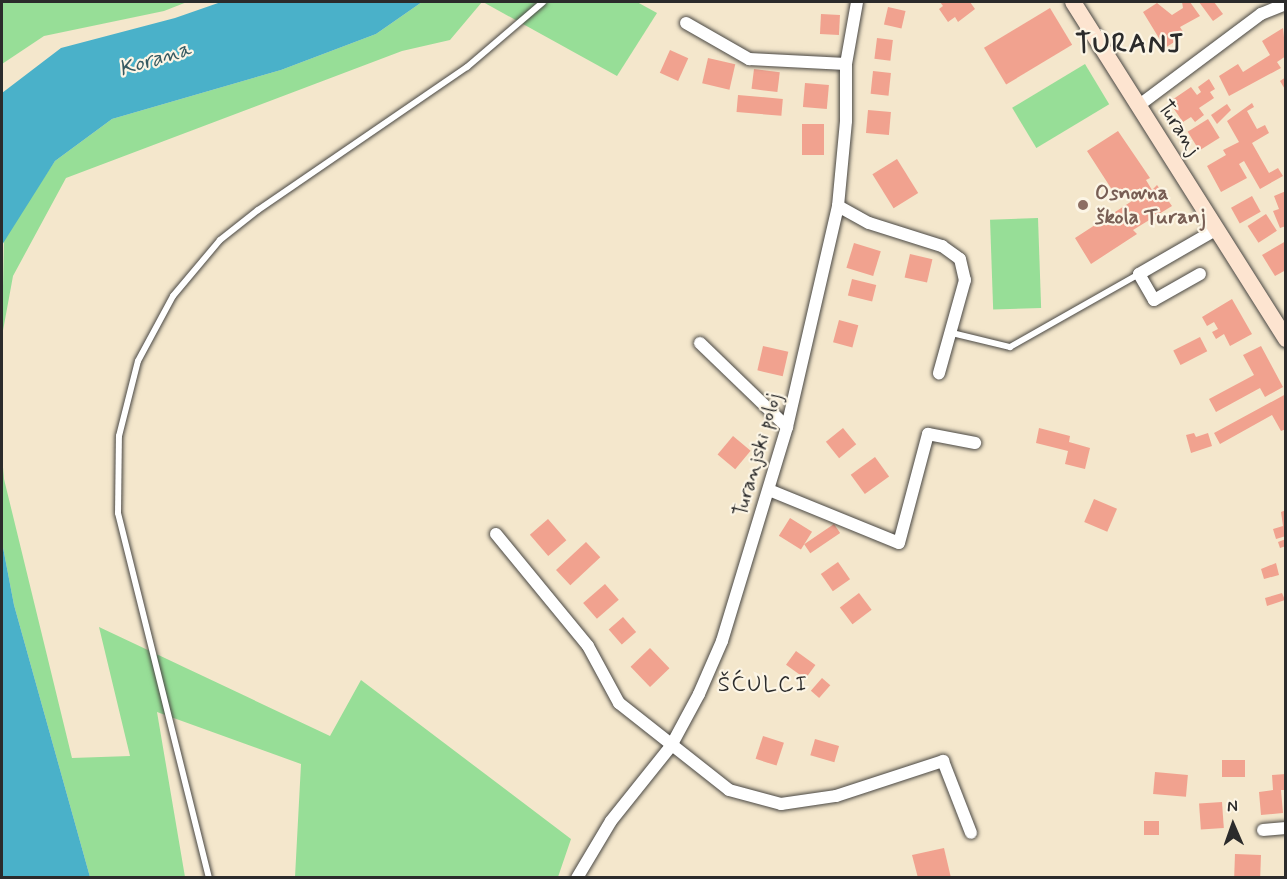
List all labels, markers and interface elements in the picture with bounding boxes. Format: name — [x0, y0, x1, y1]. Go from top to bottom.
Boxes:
district label: TURANJ — [1076, 29, 1184, 61]
water label: Korana — [116, 37, 194, 83]
street label: Turanj — [1152, 96, 1206, 160]
place label: Osnovna škola Turanj — [1095, 180, 1205, 230]
marker: Osnovna škola Turanj — [1076, 198, 1090, 212]
street label: Turanjski poloj — [727, 390, 787, 520]
district label: ŠĆULCI — [719, 673, 807, 699]
north arrow — [1203, 795, 1263, 855]
text: N — [1227, 796, 1238, 817]

